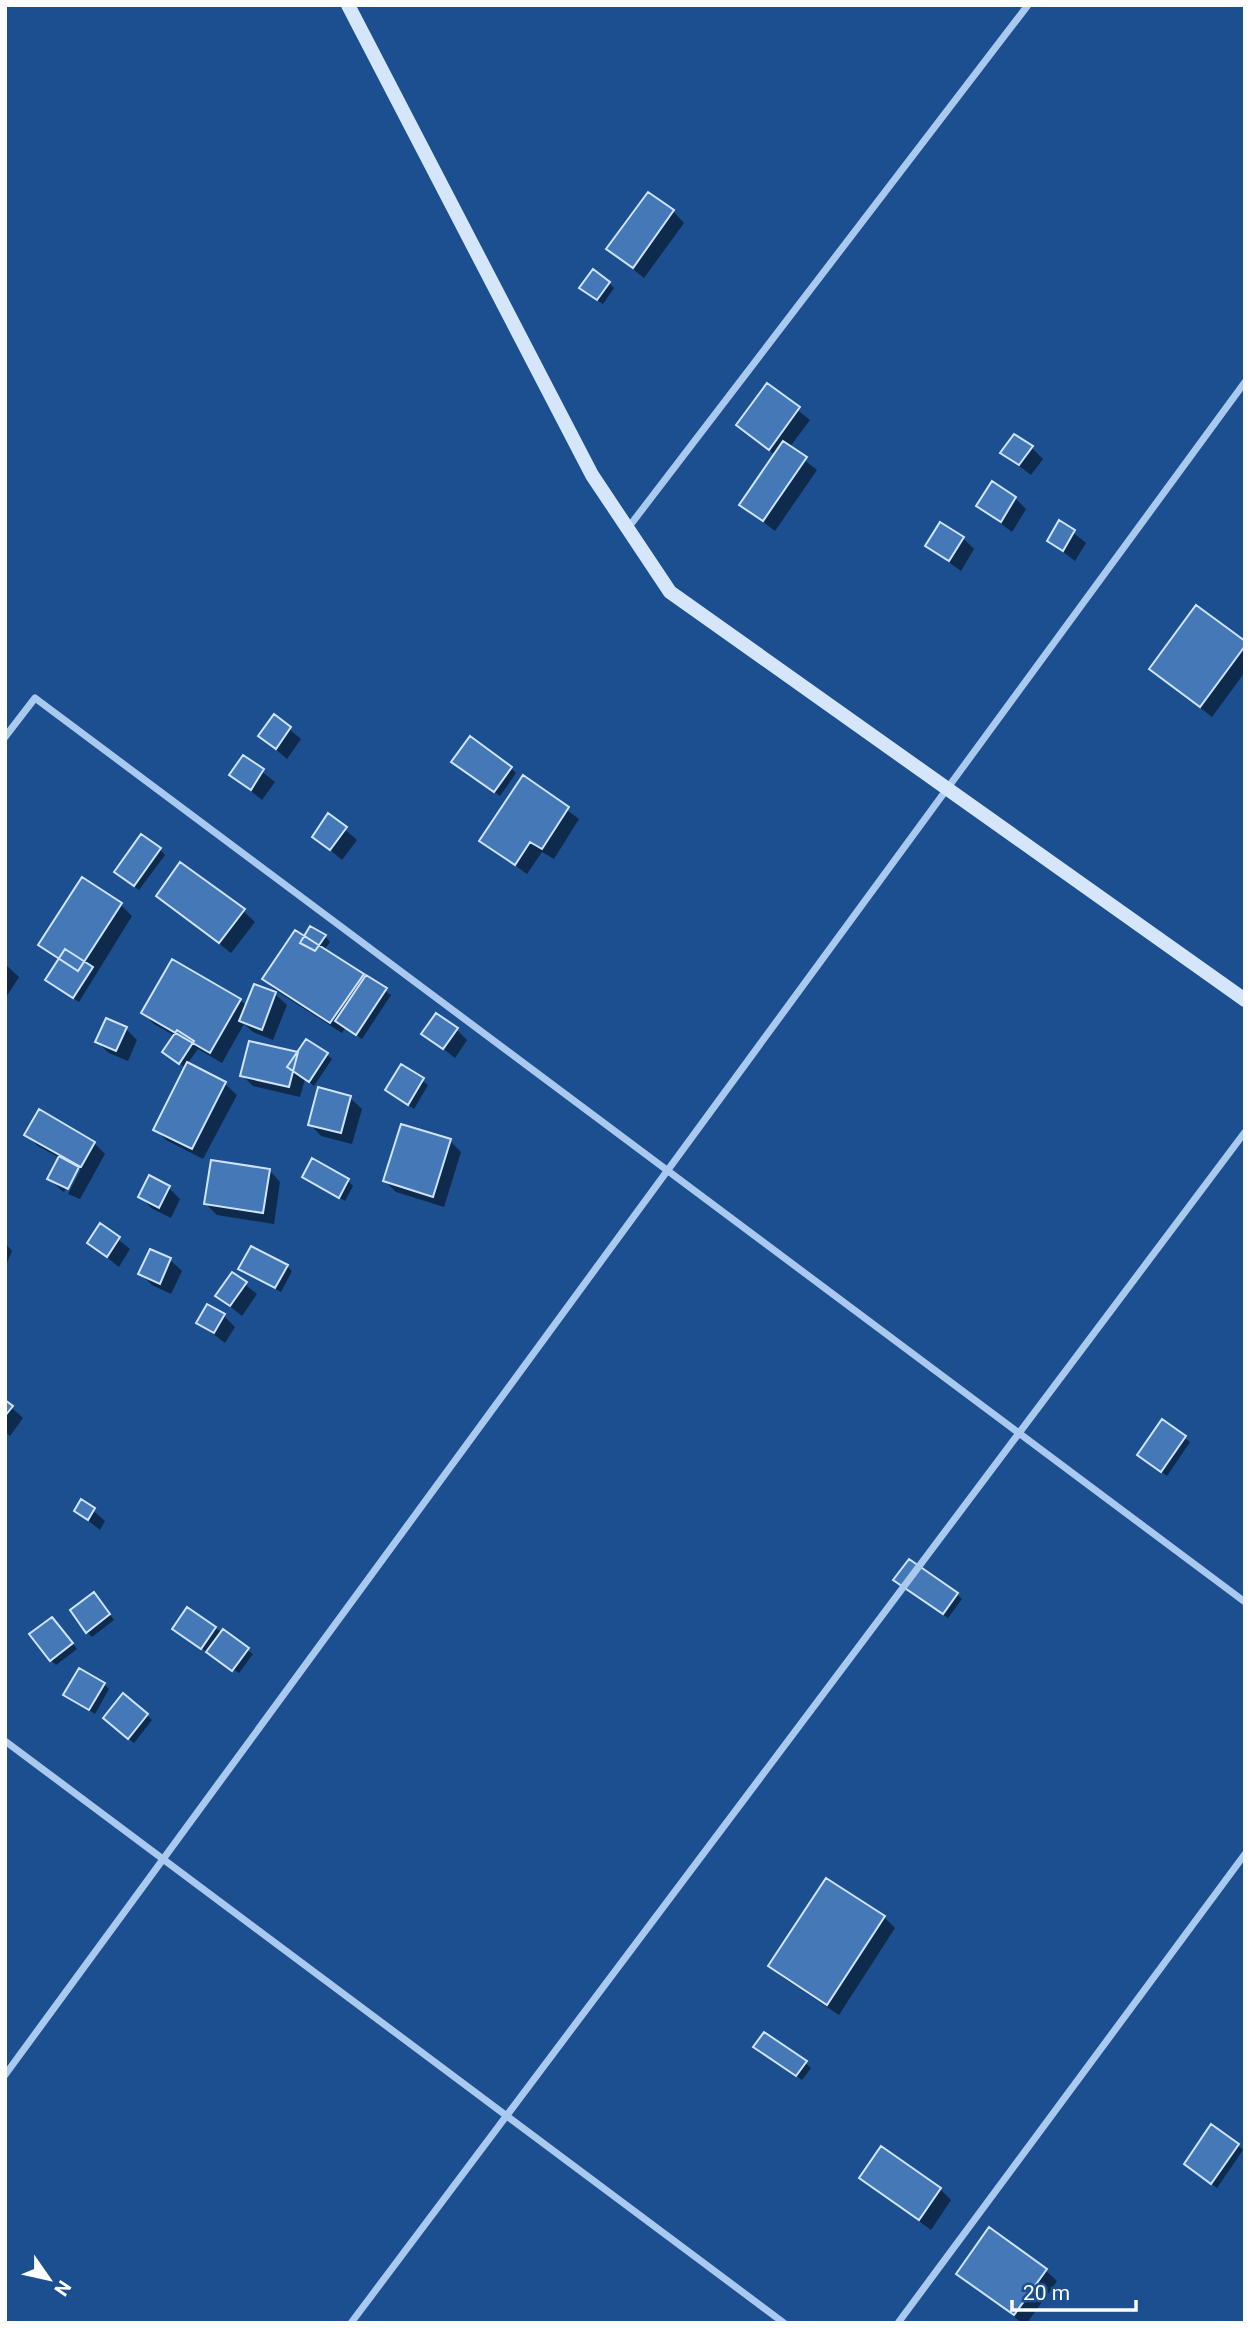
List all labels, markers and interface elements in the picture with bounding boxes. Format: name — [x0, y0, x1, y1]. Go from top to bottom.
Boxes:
north arrow — [14, 2244, 84, 2314]
scale bar — [1012, 2268, 1136, 2312]
text: N — [49, 2276, 76, 2300]
text: 20 m — [1023, 2281, 1070, 2305]

